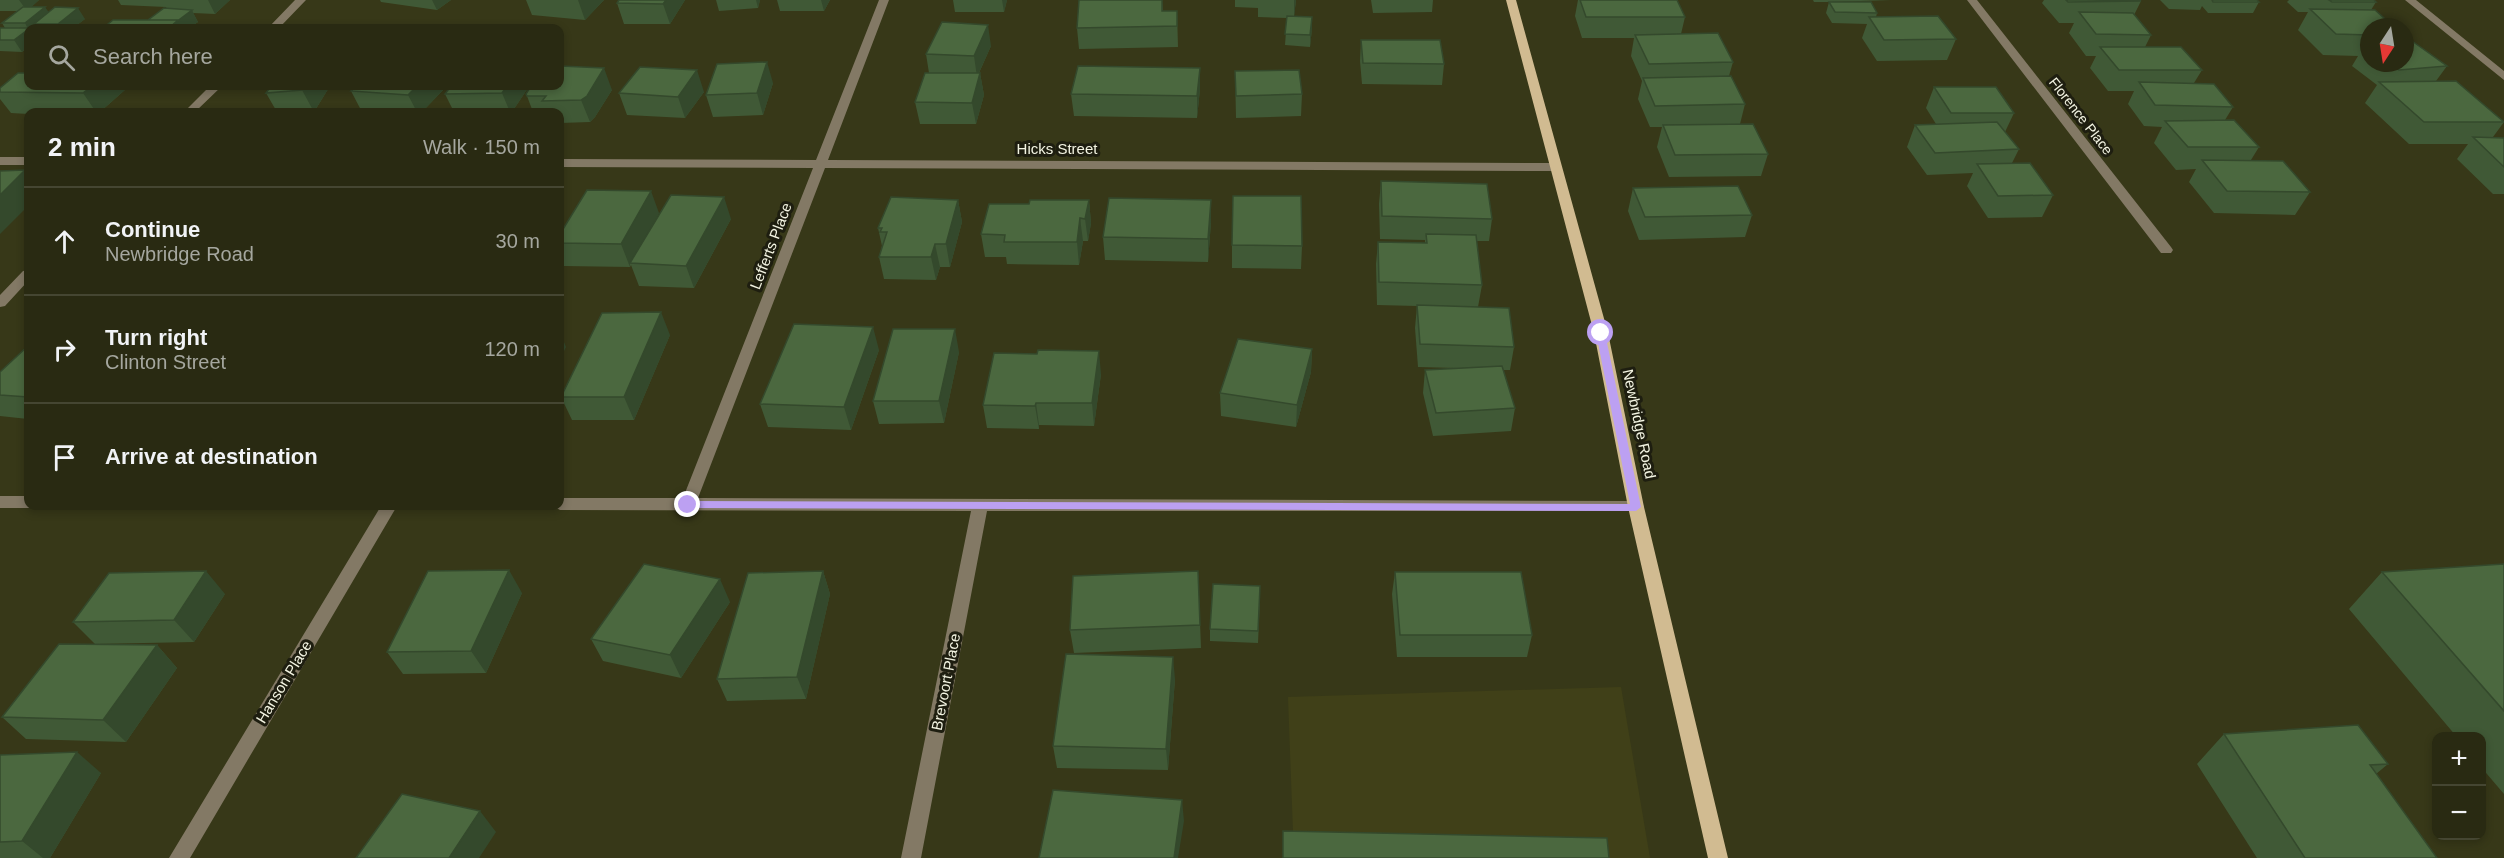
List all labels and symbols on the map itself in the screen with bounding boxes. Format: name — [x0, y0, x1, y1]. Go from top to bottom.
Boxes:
north arrow — [2360, 18, 2414, 72]
street label: Florence Place — [2046, 74, 2116, 158]
street label: Hicks Street — [1017, 140, 1098, 157]
street label: Lefferts Place — [746, 200, 795, 292]
route start — [1587, 319, 1613, 345]
street label: Newbridge Road — [1620, 367, 1659, 480]
route end — [674, 491, 700, 517]
street label: Brevoort Place — [928, 632, 963, 732]
street label: Hanson Place — [252, 637, 315, 726]

